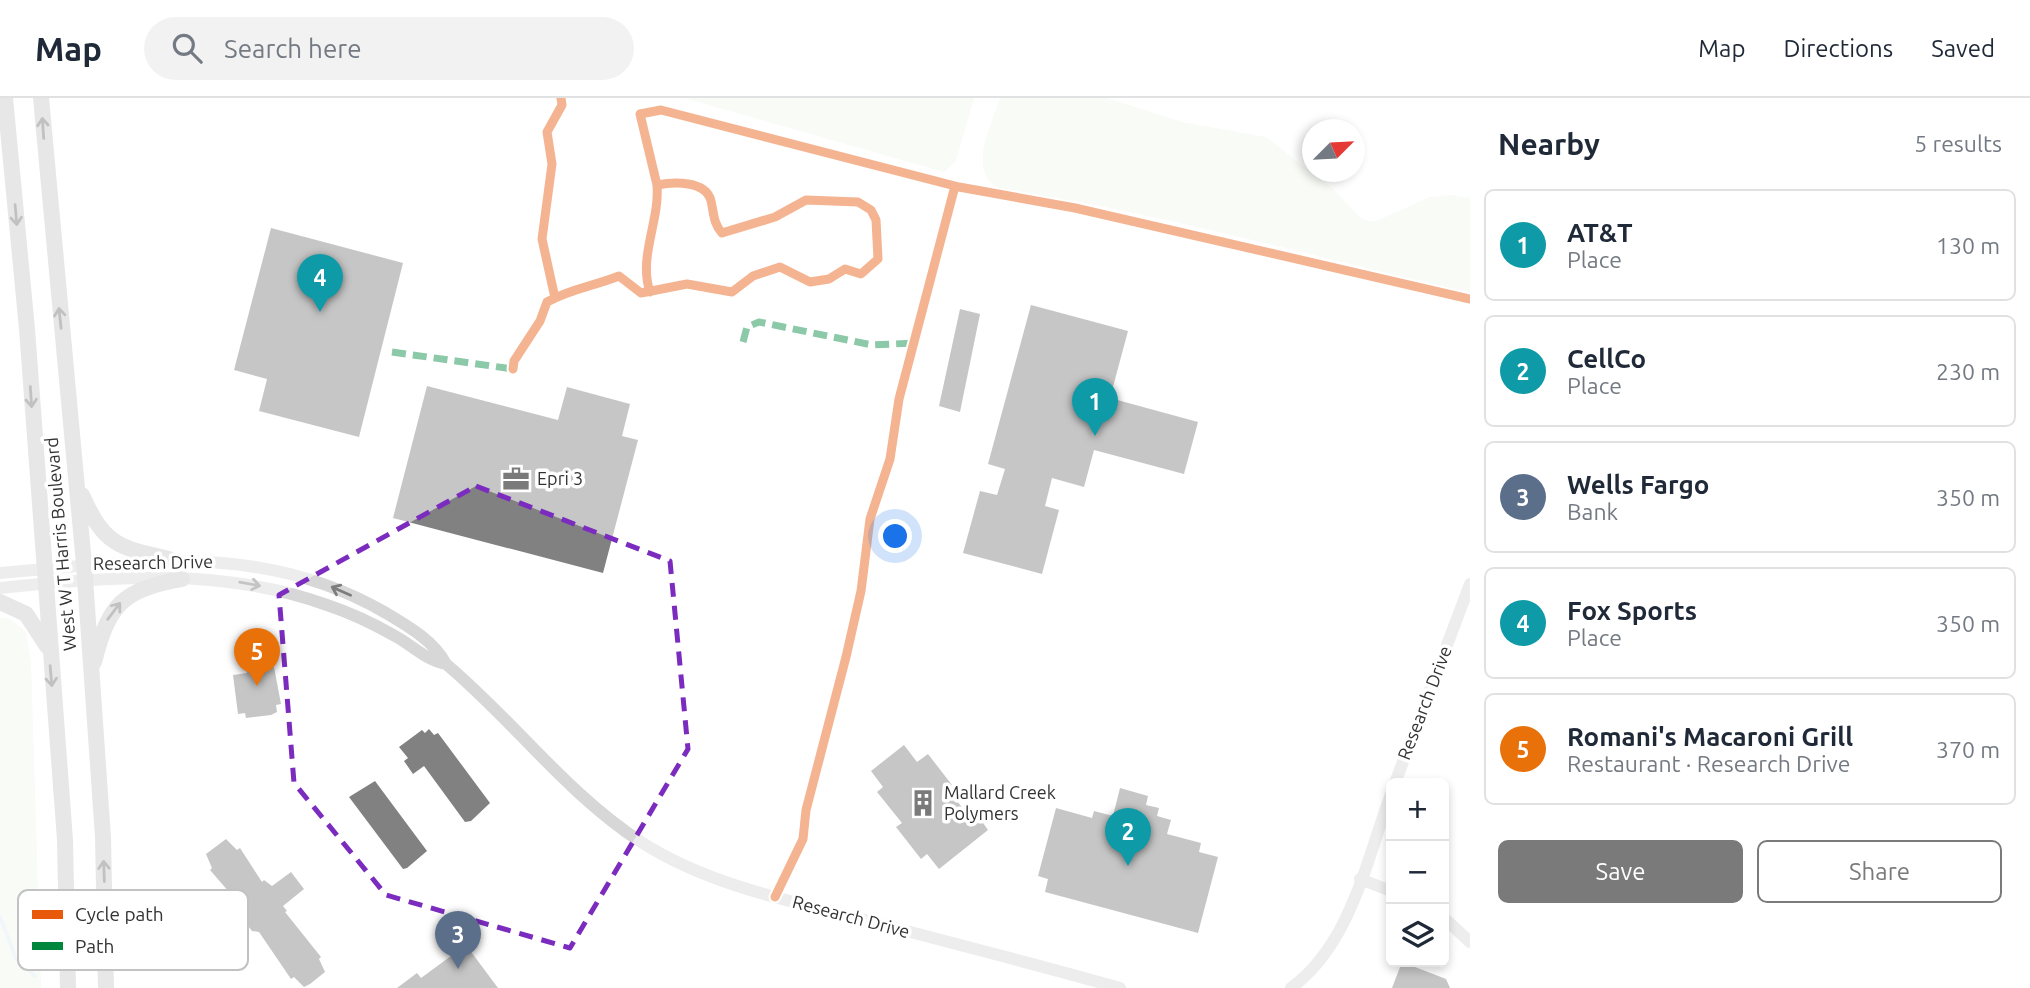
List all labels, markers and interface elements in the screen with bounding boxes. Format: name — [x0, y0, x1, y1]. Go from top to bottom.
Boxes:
search box — [144, 17, 634, 80]
icon: search — [168, 29, 206, 67]
text: Map — [35, 30, 102, 67]
text: Search here — [224, 34, 362, 63]
text: Map — [1698, 35, 1745, 62]
text: Directions — [1783, 35, 1893, 62]
text: Saved — [1931, 35, 1995, 62]
one-way arrow — [36, 117, 49, 140]
north arrow — [1302, 119, 1365, 182]
text: Nearby — [1498, 127, 1600, 161]
text: 5 results — [1914, 131, 2002, 156]
one-way arrow — [9, 203, 22, 226]
text: AT&T — [1567, 218, 1633, 247]
text: 1 — [1517, 233, 1529, 258]
text: 130 m — [1936, 233, 2000, 258]
text: Place — [1567, 247, 1622, 272]
pin: 4 — [297, 254, 343, 312]
one-way arrow — [53, 307, 66, 330]
text: CellCo — [1567, 344, 1646, 373]
text: 2 — [1517, 359, 1529, 384]
text: 230 m — [1936, 359, 2000, 384]
text: Place — [1567, 373, 1622, 398]
pin: 1 — [1072, 378, 1118, 436]
one-way arrow — [25, 385, 38, 408]
street label: West W T Harris Boulevard — [41, 437, 79, 652]
office icon: Epri 3 — [501, 464, 531, 494]
place label: Epri 3 — [537, 468, 583, 488]
text: Wells Fargo — [1567, 470, 1709, 499]
text: 3 — [1517, 485, 1529, 510]
text: 350 m — [1936, 485, 2000, 510]
text: Bank — [1567, 499, 1618, 524]
your location — [878, 519, 912, 553]
street label: Research Drive — [93, 551, 213, 573]
one-way arrow — [238, 578, 261, 591]
one-way arrow — [331, 584, 352, 597]
text: Fox Sports — [1567, 596, 1697, 625]
one-way arrow — [106, 602, 121, 621]
text: 4 — [1517, 611, 1529, 636]
text: 350 m — [1936, 611, 2000, 636]
text: Place — [1567, 625, 1622, 650]
pin: 5 — [234, 628, 280, 686]
street label: Research Drive — [1393, 643, 1455, 762]
one-way arrow — [45, 664, 58, 687]
text: Romani's Macaroni Grill — [1567, 722, 1853, 751]
text: 5 — [1517, 737, 1529, 762]
text: 370 m — [1936, 737, 2000, 762]
text: Restaurant · Research Drive — [1567, 751, 1850, 776]
map controls — [1386, 778, 1449, 967]
button: + — [1386, 778, 1449, 841]
place label: Mallard Creek Polymers — [944, 782, 1056, 823]
building icon: Mallard Creek Polymers — [908, 788, 938, 818]
pin: 2 — [1105, 808, 1151, 866]
button: Save — [1498, 840, 1743, 903]
button: Share — [1757, 840, 2002, 903]
button: − — [1386, 841, 1449, 904]
one-way arrow — [97, 860, 110, 883]
legend — [18, 890, 248, 970]
street label: Research Drive — [791, 891, 912, 941]
text: Cycle path — [75, 903, 164, 925]
button: layers — [1386, 904, 1449, 967]
pin: 3 — [435, 911, 481, 969]
text: Path — [75, 935, 114, 957]

